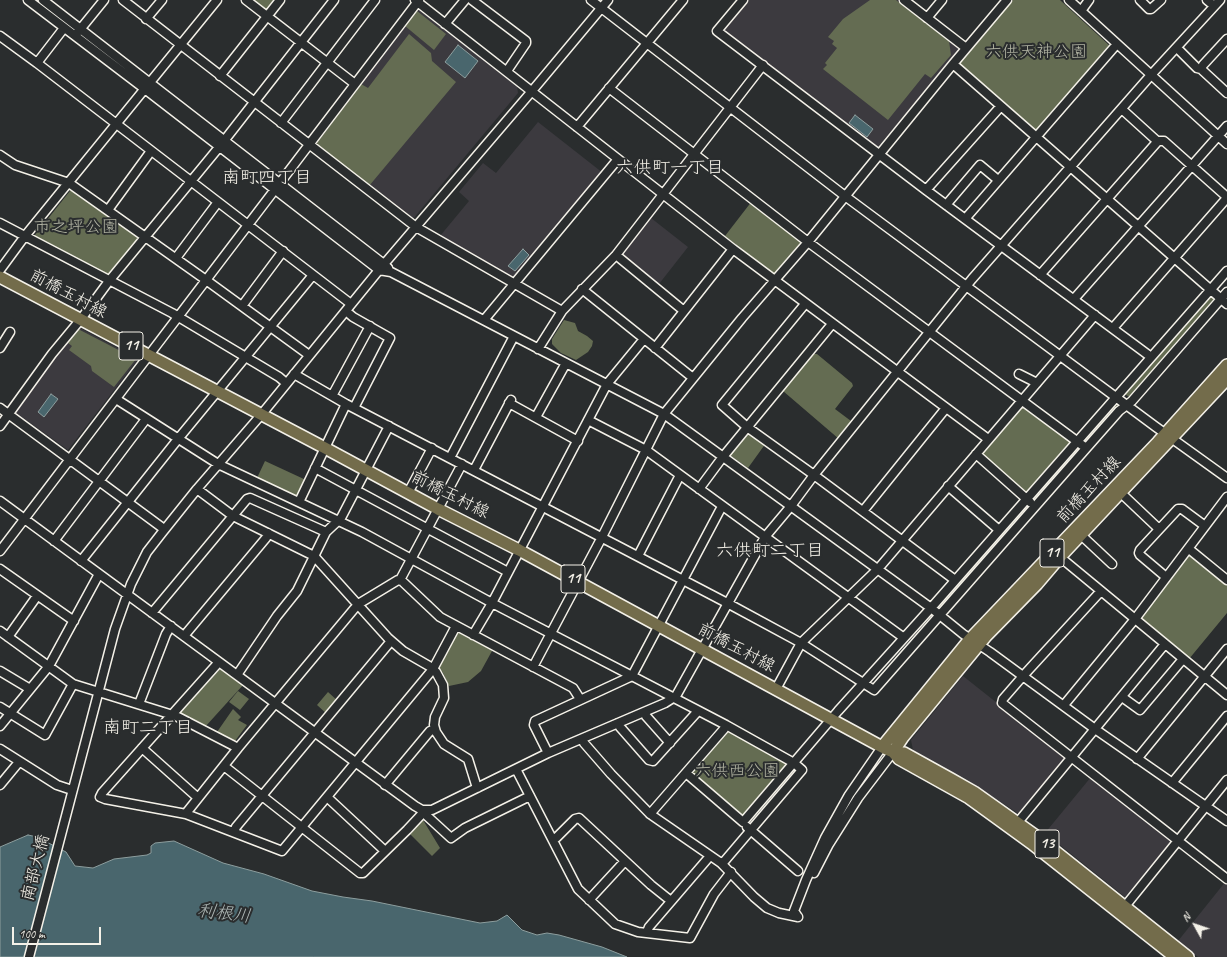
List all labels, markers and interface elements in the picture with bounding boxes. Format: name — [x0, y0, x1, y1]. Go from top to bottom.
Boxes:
park label: 六供天神公園 — [985, 43, 1087, 63]
district label: 六供町一丁目 — [616, 157, 724, 179]
district label: 南町四丁目 — [222, 167, 312, 189]
park label: 市之坪公園 — [34, 218, 118, 238]
street label: 前橋玉村線 — [26, 265, 110, 323]
road number: 11 — [119, 332, 143, 360]
street label: 前橋玉村線 — [1053, 452, 1125, 528]
street label: 前橋玉村線 — [408, 467, 492, 523]
road number: 11 — [1040, 539, 1064, 567]
district label: 六供町二丁目 — [716, 540, 824, 562]
road number: 11 — [561, 565, 585, 593]
street label: 前橋玉村線 — [694, 619, 778, 677]
district label: 南町二丁目 — [103, 717, 193, 739]
park label: 六供西公園 — [695, 762, 779, 782]
road number: 13 — [1035, 830, 1059, 858]
street label: 南部大橋 — [18, 833, 54, 903]
water label: 利根川 — [196, 900, 252, 928]
north arrow — [1175, 905, 1215, 945]
text: N — [1178, 910, 1193, 924]
scale bar — [14, 919, 103, 945]
text: 100 m — [19, 926, 45, 942]

